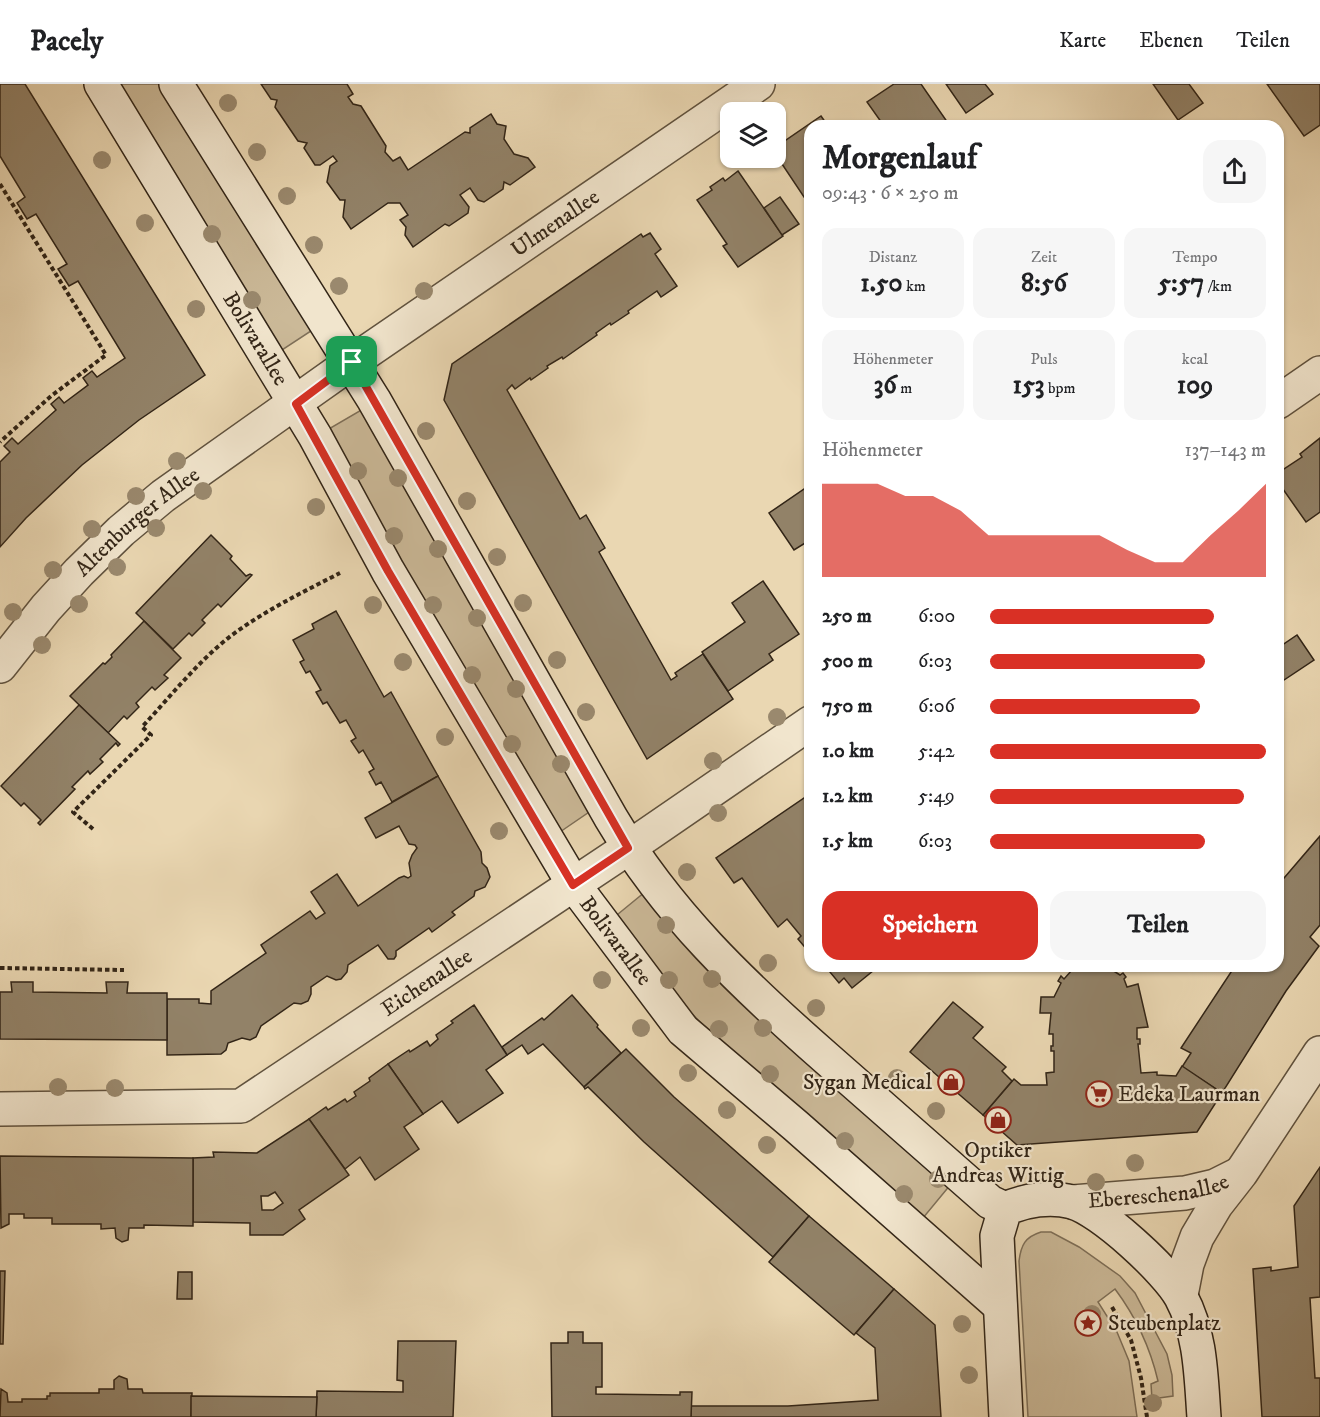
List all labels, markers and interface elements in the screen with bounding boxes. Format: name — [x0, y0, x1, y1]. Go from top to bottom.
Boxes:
text: Pacely — [30, 24, 103, 59]
text: Karte — [1059, 28, 1106, 54]
text: Ebenen — [1139, 28, 1203, 54]
text: Teilen — [1236, 28, 1290, 54]
map controls — [720, 102, 786, 168]
button: layers — [720, 102, 786, 168]
text: Morgenlauf — [822, 138, 977, 179]
button: share — [1203, 140, 1266, 203]
text: 09:43 · 6 × 250 m — [822, 181, 959, 206]
street label: Ulmenallee — [506, 183, 605, 263]
text: Distanz — [869, 247, 917, 267]
text: Zeit — [1031, 247, 1057, 267]
text: Tempo — [1173, 247, 1217, 267]
text: 1.50 — [860, 267, 902, 300]
text: 8:56 — [1021, 267, 1067, 300]
text: 5:57 — [1158, 267, 1204, 300]
text: km — [902, 276, 926, 296]
text: /km — [1204, 276, 1232, 296]
street label: Bolivarallee — [217, 287, 295, 390]
pin — [326, 336, 377, 387]
icon: arrive — [335, 345, 368, 378]
text: Höhenmeter — [853, 349, 933, 369]
text: Puls — [1030, 349, 1058, 369]
text: kcal — [1182, 349, 1208, 369]
text: 36 — [874, 369, 897, 402]
text: 153 — [1013, 369, 1045, 402]
text: 109 — [1177, 369, 1213, 402]
text: m — [897, 378, 912, 398]
text: bpm — [1045, 378, 1076, 398]
text: Höhenmeter — [822, 438, 923, 463]
text: 137–143 m — [1184, 438, 1266, 463]
street label: Altenburger Allee — [69, 461, 205, 582]
text: 250 m — [822, 604, 872, 629]
text: 6:00 — [918, 604, 955, 629]
text: 500 m — [822, 649, 873, 674]
text: 6:03 — [918, 649, 952, 674]
text: 750 m — [822, 694, 872, 719]
text: 6:06 — [918, 694, 955, 719]
text: 1.0 km — [822, 739, 874, 764]
text: 5:42 — [918, 739, 955, 764]
text: 1.2 km — [822, 784, 873, 809]
text: 5:49 — [918, 784, 955, 809]
text: 1.5 km — [822, 829, 873, 854]
text: 6:03 — [918, 829, 952, 854]
street label: Bolivarallee — [574, 891, 658, 991]
button: Speichern — [822, 891, 1038, 960]
button: Teilen — [1050, 891, 1266, 960]
street label: Eichenallee — [376, 942, 477, 1022]
shop icon: Sygan Medical — [936, 1067, 966, 1097]
place label: Sygan Medical — [803, 1069, 932, 1096]
supermarket icon: Edeka Laurman — [1084, 1079, 1114, 1109]
place label: Edeka Laurman — [1118, 1081, 1261, 1108]
shop icon: Optiker Andreas Wittig — [983, 1105, 1013, 1135]
place label: Optiker Andreas Wittig — [932, 1137, 1064, 1189]
street label: Ebereschenallee — [1087, 1168, 1233, 1214]
place icon: Steubenplatz — [1073, 1308, 1103, 1338]
place label: Steubenplatz — [1108, 1310, 1221, 1337]

